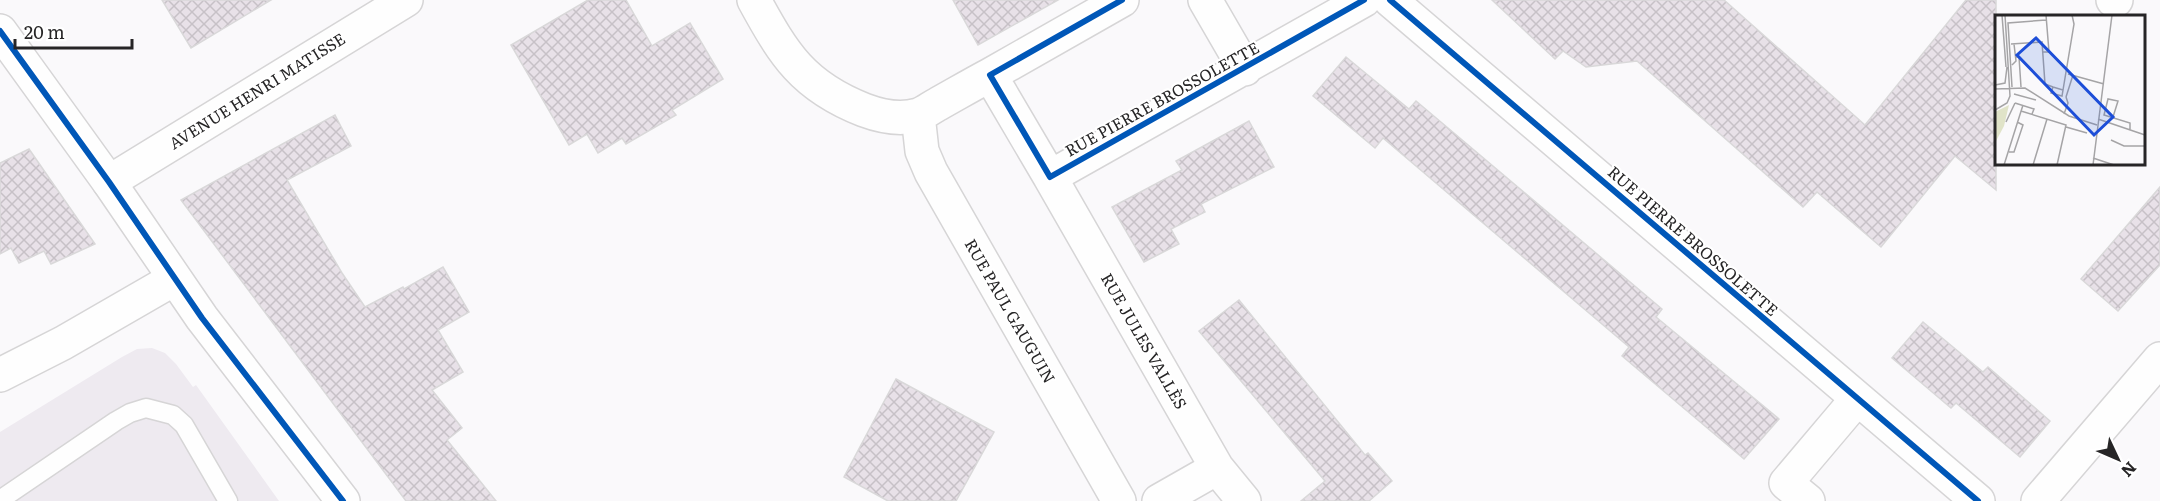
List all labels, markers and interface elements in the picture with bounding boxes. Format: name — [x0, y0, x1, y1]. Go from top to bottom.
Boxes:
scale bar — [15, 12, 132, 50]
inset map — [1995, 15, 2145, 165]
text: 20 m — [24, 18, 65, 45]
street label: AVENUE HENRI MATISSE — [164, 26, 349, 154]
street label: RUE PIERRE BROSSOLETTE — [1060, 35, 1263, 162]
street label: RUE PIERRE BROSSOLETTE — [1603, 159, 1784, 321]
street label: RUE PAUL GAUGUIN — [960, 234, 1062, 387]
street label: RUE JULES VALLÈS — [1096, 268, 1194, 413]
north arrow — [2088, 429, 2148, 489]
text: N — [2116, 457, 2143, 483]

